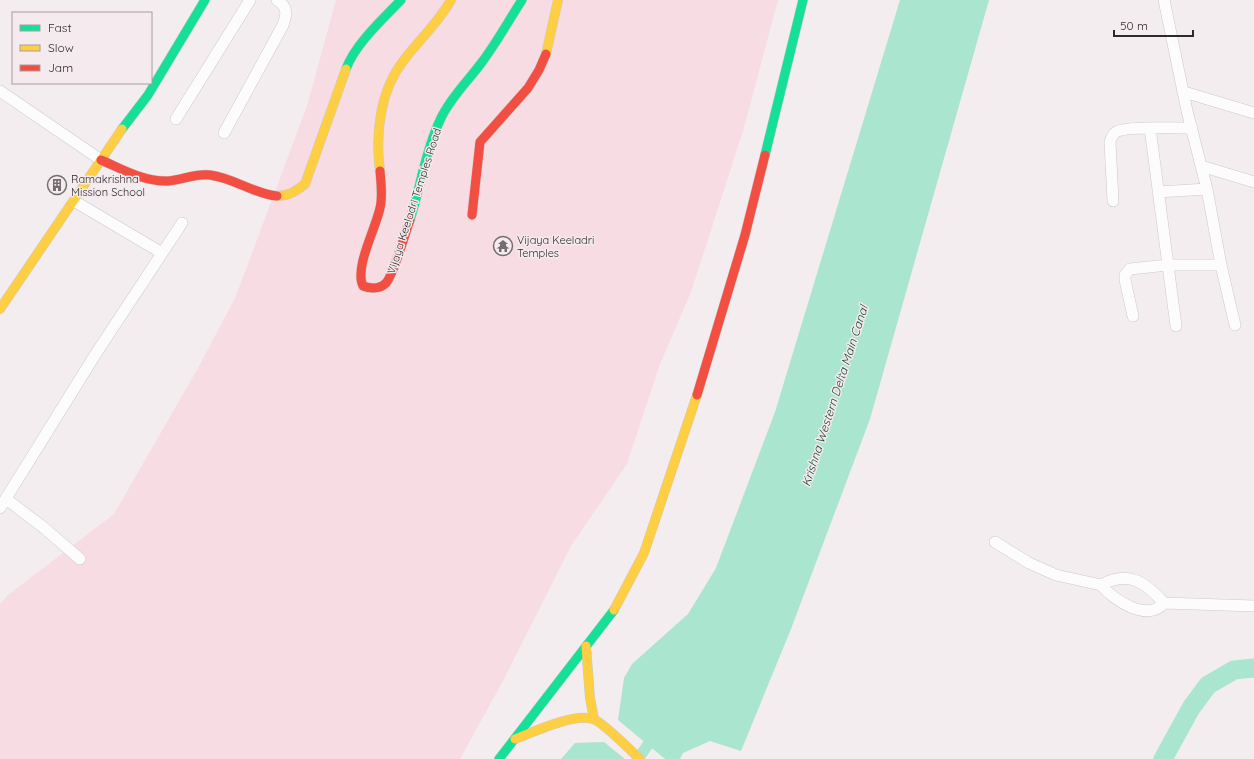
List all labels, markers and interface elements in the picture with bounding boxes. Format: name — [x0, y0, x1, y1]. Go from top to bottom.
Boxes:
legend — [12, 12, 152, 84]
scale bar — [1114, 12, 1193, 38]
text: 50 m — [1120, 18, 1148, 33]
text: Fast — [48, 20, 72, 35]
text: Slow — [48, 40, 74, 55]
text: Jam — [48, 60, 73, 75]
street label: Vijaya Keeladri Temples Road — [384, 126, 444, 276]
place label: Ramakrishna Mission School — [71, 172, 145, 199]
building icon: Ramakrishna Mission School — [46, 174, 68, 196]
place label: Vijaya Keeladri Temples — [517, 233, 594, 260]
temple icon: Vijaya Keeladri Temples — [492, 235, 514, 257]
water label: Krishna Western Delta Main Canal — [798, 302, 871, 488]

